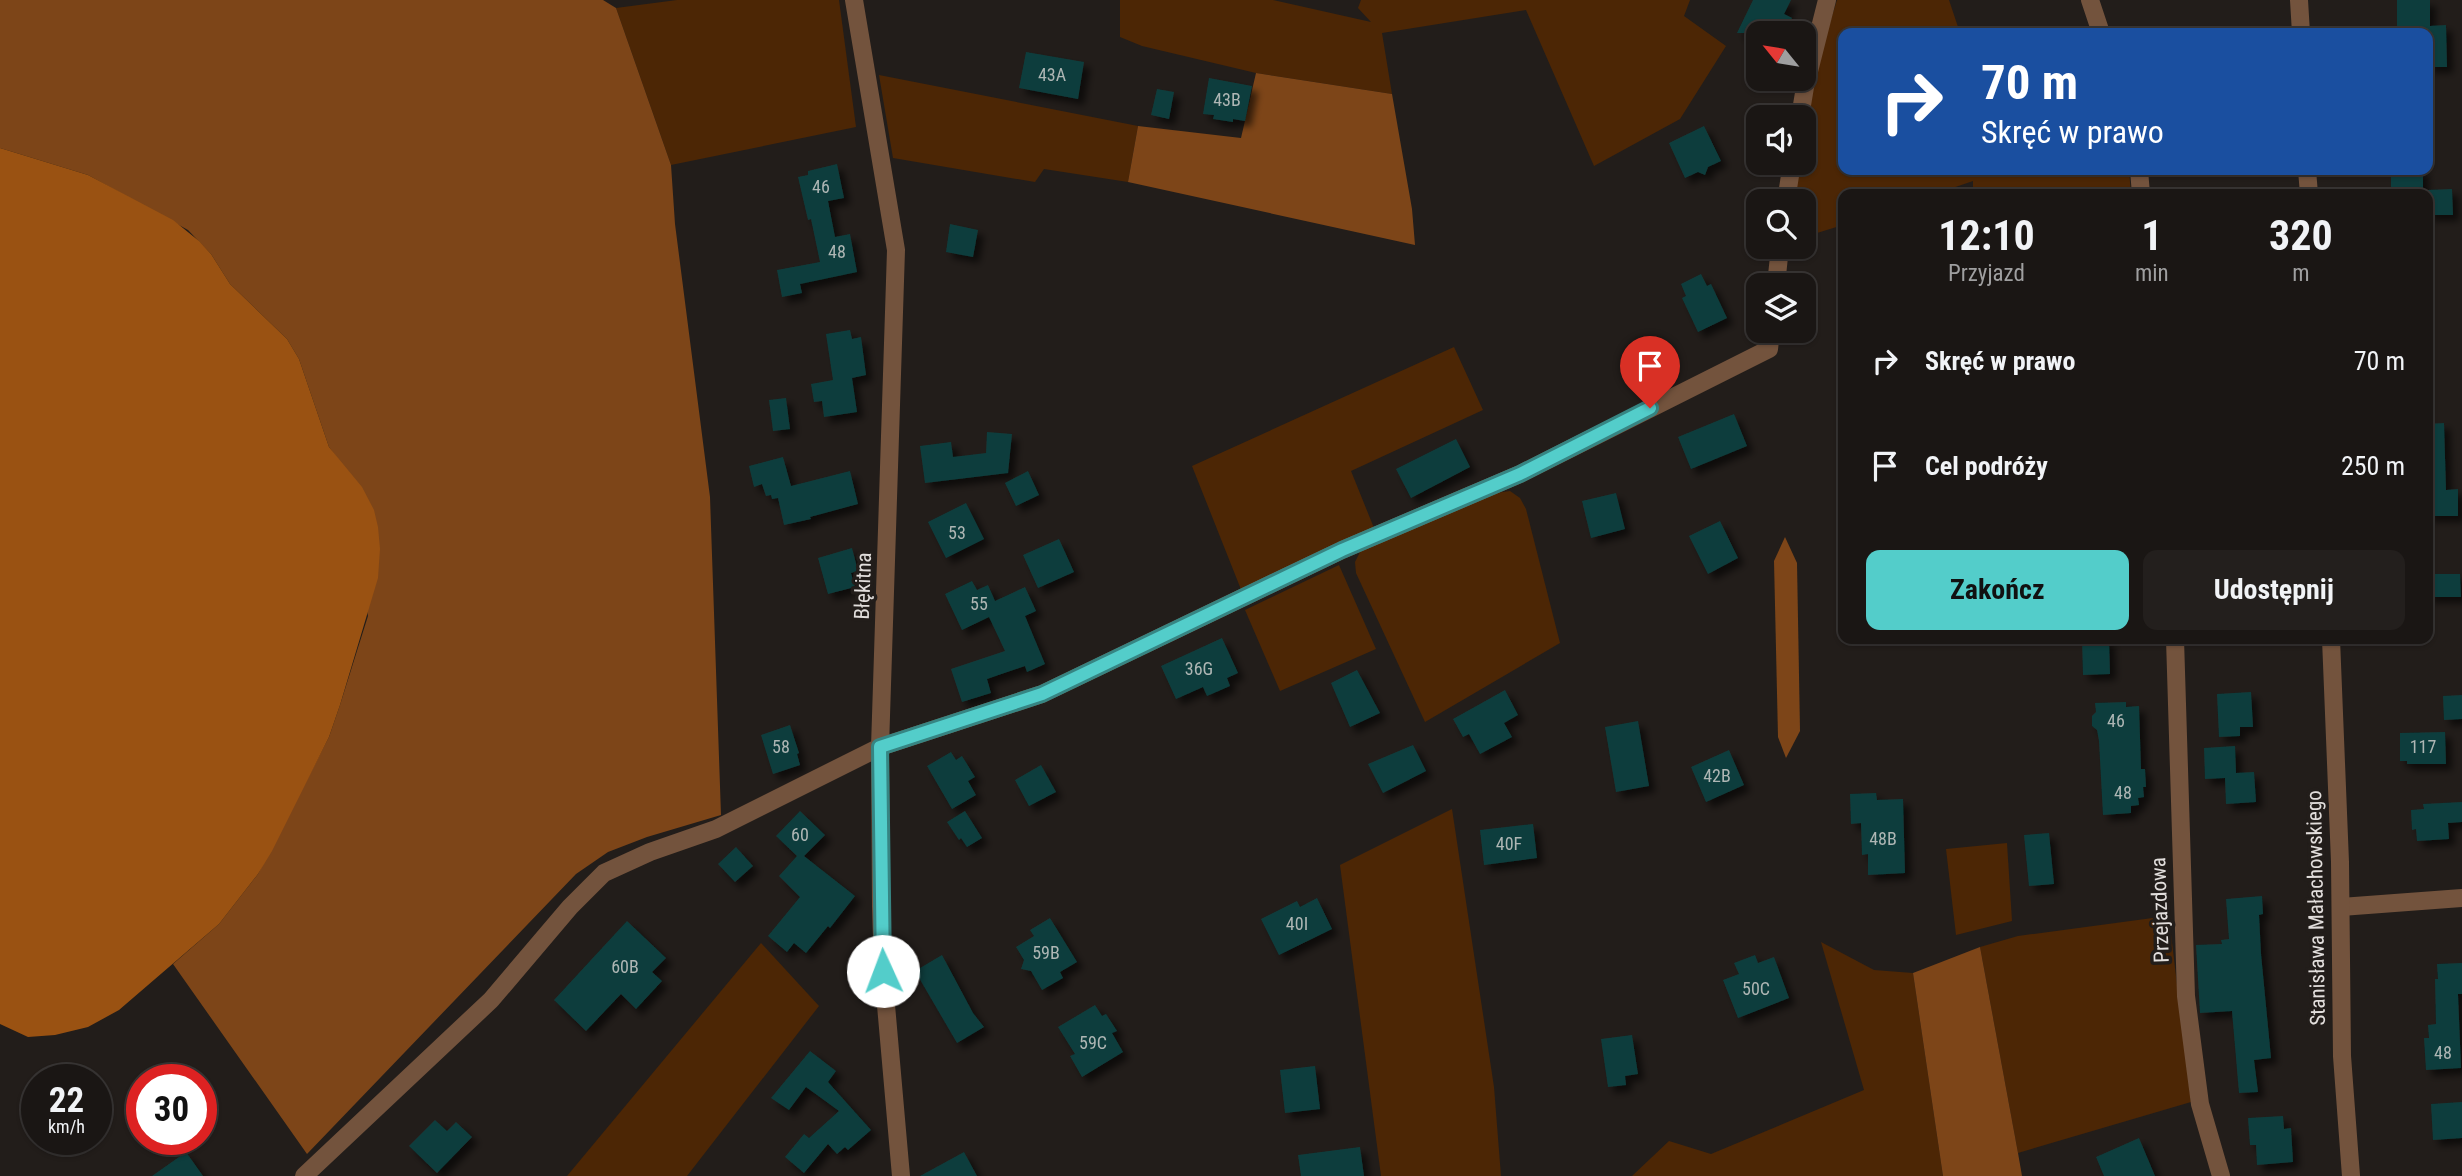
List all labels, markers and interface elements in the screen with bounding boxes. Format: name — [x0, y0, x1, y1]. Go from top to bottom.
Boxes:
north arrow — [1746, 21, 1816, 91]
map controls — [1746, 21, 1816, 343]
text: 70 m — [1981, 54, 2078, 111]
icon: right — [1866, 56, 1957, 147]
house number: 43A — [1038, 64, 1067, 85]
house number: 43B — [1213, 89, 1241, 110]
button: sound — [1746, 105, 1816, 175]
text: Skręć w prawo — [1981, 113, 2164, 151]
house number: 46 — [812, 176, 830, 197]
button: search — [1746, 189, 1816, 259]
text: 12:10 — [1938, 211, 2035, 260]
text: 1 — [2141, 211, 2162, 260]
text: 320 — [2269, 211, 2333, 260]
house number: 48 — [828, 241, 846, 262]
text: Przyjazd — [1948, 260, 2025, 287]
text: min — [2135, 260, 2169, 287]
text: m — [2292, 260, 2309, 287]
button: layers — [1746, 273, 1816, 343]
pin — [1620, 336, 1680, 408]
icon: right — [1866, 342, 1904, 380]
text: Skręć w prawo — [1925, 346, 2075, 376]
text: 70 m — [2354, 346, 2405, 376]
icon: arrive — [1631, 347, 1669, 385]
icon: arrive — [1866, 447, 1904, 485]
text: Cel podróży — [1925, 451, 2048, 481]
text: 250 m — [2341, 451, 2405, 481]
house number: 53 — [948, 522, 966, 543]
button: Zakończ — [1866, 550, 2129, 630]
button: Udostępnij — [2143, 550, 2405, 630]
street label: Błękitna — [850, 552, 876, 620]
house number: 55 — [970, 593, 988, 614]
house number: 36G — [1185, 658, 1213, 679]
house number: 46 — [2107, 710, 2125, 731]
house number: 58 — [772, 736, 790, 757]
house number: 117 — [2410, 736, 2436, 757]
house number: 42B — [1703, 765, 1731, 786]
house number: 48 — [2114, 782, 2132, 803]
street label: Stanisława Małachowskiego — [2302, 790, 2330, 1026]
house number: 60 — [791, 824, 809, 845]
house number: 48B — [1869, 828, 1897, 849]
house number: 40F — [1496, 833, 1523, 854]
street label: Przejazdowa — [2146, 857, 2174, 963]
house number: 40I — [1286, 913, 1308, 934]
position arrow — [846, 934, 920, 1008]
house number: 59B — [1032, 942, 1060, 963]
house number: 60B — [611, 956, 639, 977]
house number: 50C — [1742, 978, 1770, 999]
house number: 59C — [1079, 1032, 1107, 1053]
house number: 48 — [2434, 1042, 2452, 1063]
speed limit sign: 30 — [126, 1064, 217, 1155]
text: 22 — [49, 1080, 84, 1121]
text: km/h — [48, 1116, 85, 1137]

